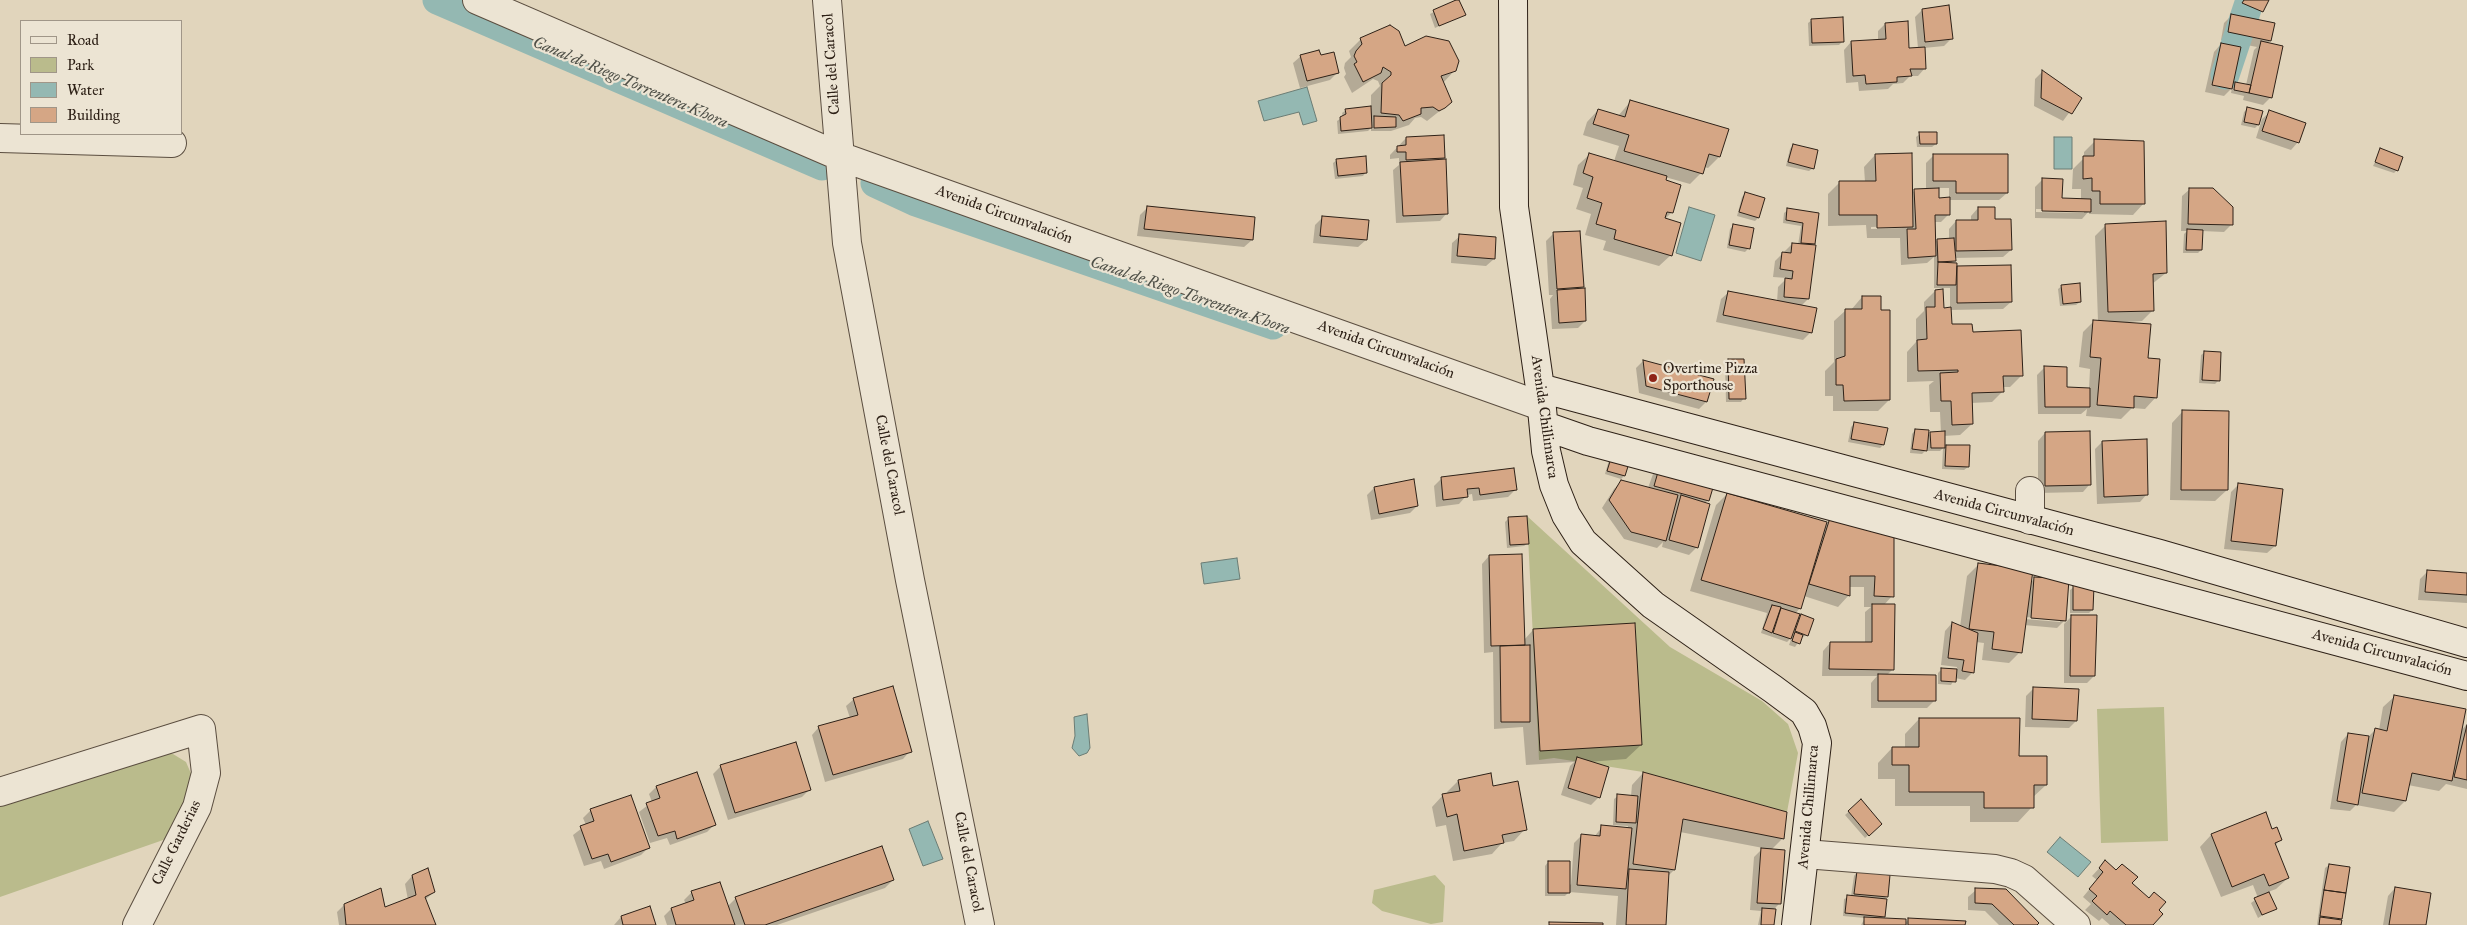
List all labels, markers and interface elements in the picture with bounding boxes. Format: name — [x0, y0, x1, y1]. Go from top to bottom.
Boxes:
street label: Calle del Caracol — [819, 13, 845, 115]
legend — [20, 20, 182, 135]
text: Road — [67, 31, 99, 49]
water label: Canal de Riego Torrentera Khora — [530, 33, 730, 133]
text: Park — [67, 56, 94, 74]
text: Water — [67, 81, 104, 99]
text: Building — [67, 106, 120, 124]
street label: Avenida Circunvalación — [933, 182, 1075, 248]
water label: Canal de Riego Torrentera Khora — [1088, 253, 1292, 339]
street label: Avenida Circunvalación — [1315, 317, 1457, 383]
street label: Avenida Chillimarca — [1526, 354, 1562, 480]
place label: Overtime Pizza Sporthouse — [1663, 360, 1758, 395]
marker: Overtime Pizza Sporthouse — [1647, 372, 1659, 384]
street label: Calle del Caracol — [870, 413, 908, 517]
street label: Avenida Circunvalación — [1932, 486, 2076, 540]
street label: Avenida Circunvalación — [2310, 626, 2454, 680]
street label: Avenida Chillimarca — [1795, 744, 1823, 870]
street label: Calle Garderias — [149, 798, 205, 888]
street label: Calle del Caracol — [949, 810, 987, 914]

